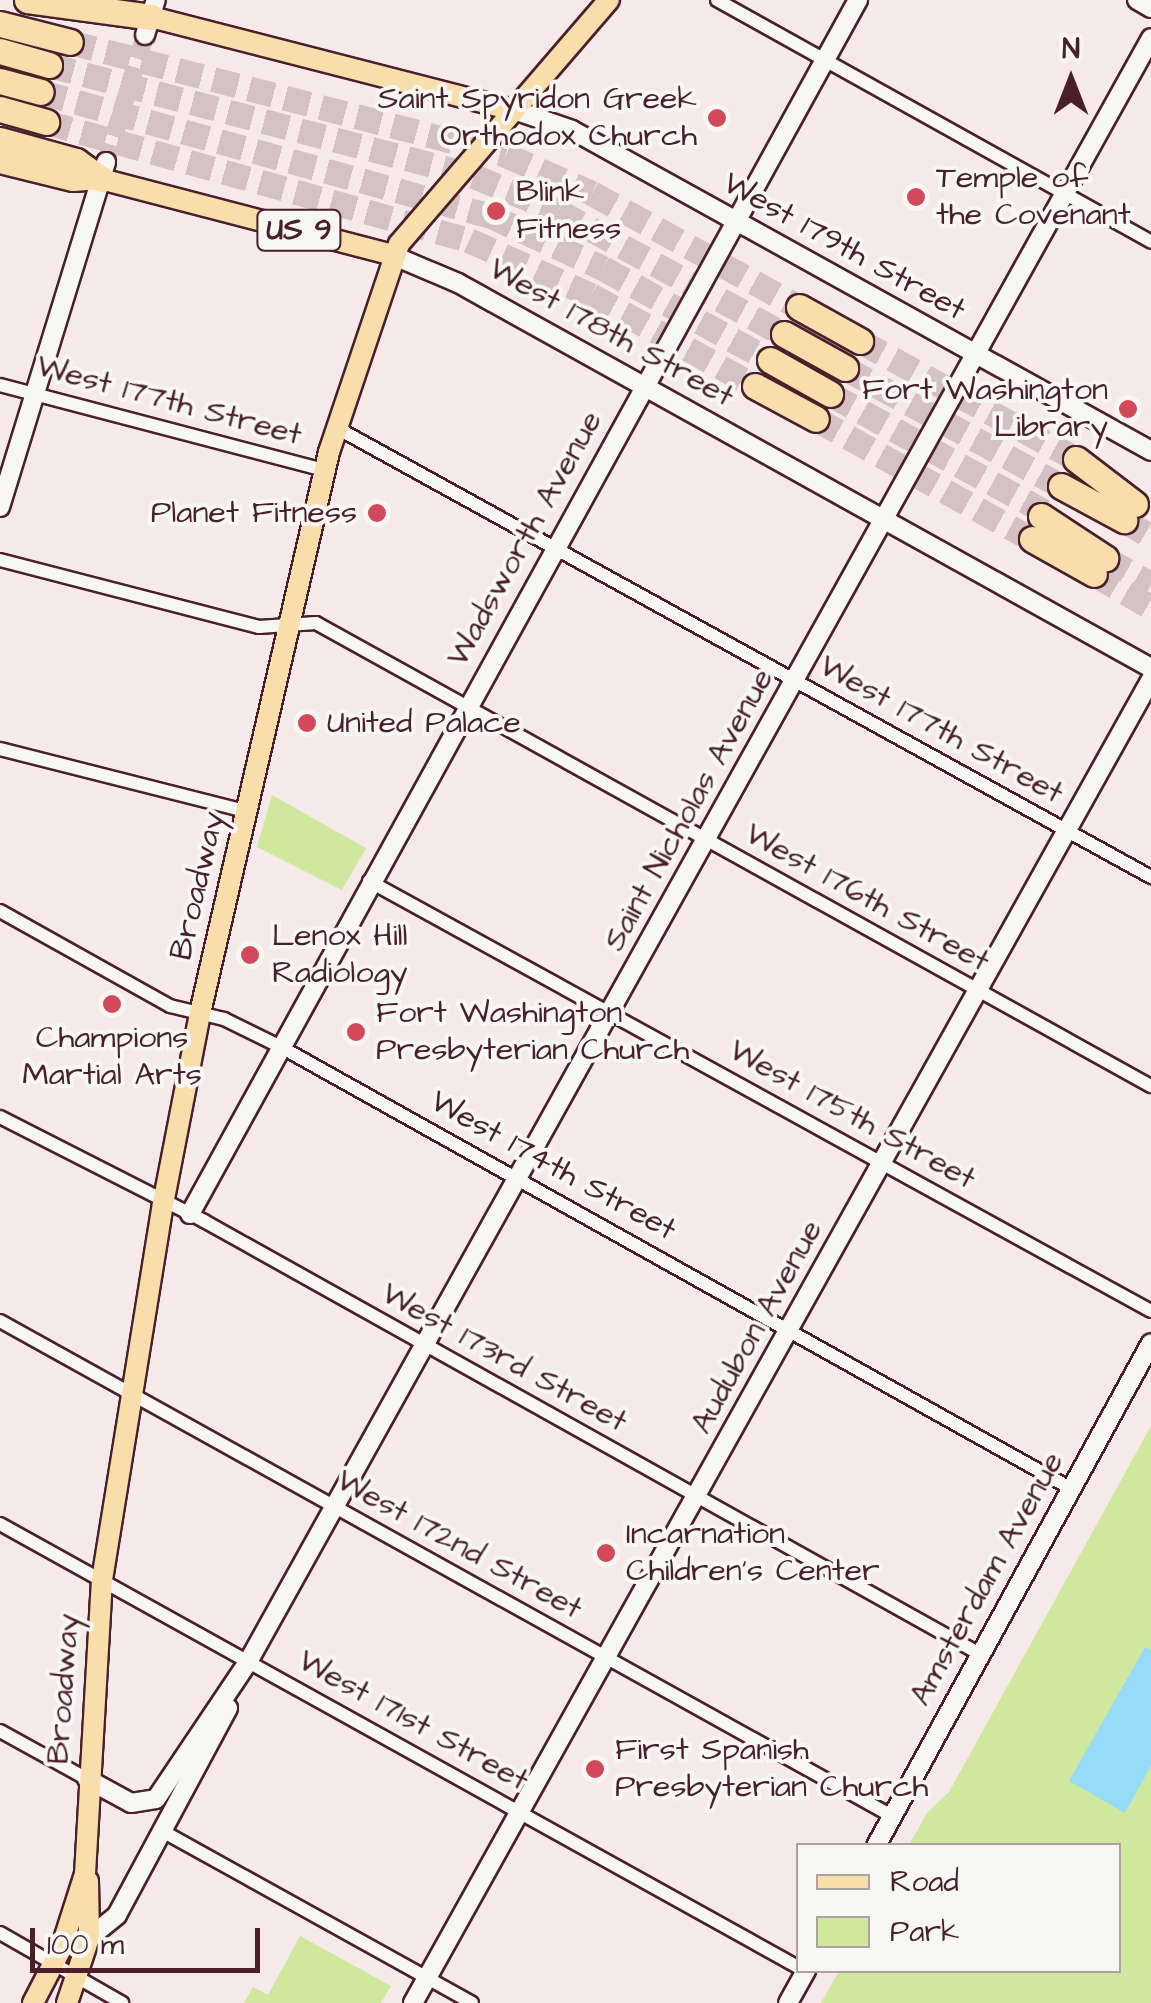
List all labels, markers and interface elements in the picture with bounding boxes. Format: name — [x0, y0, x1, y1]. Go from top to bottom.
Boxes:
north arrow — [1021, 30, 1121, 130]
text: N — [1062, 30, 1080, 69]
place label: Saint Spyridon Greek Orthodox Church — [378, 81, 697, 156]
marker: Saint Spyridon Greek Orthodox Church — [706, 107, 728, 129]
place label: Temple of the Covenant — [936, 160, 1131, 235]
street label: West 179th Street — [716, 164, 972, 330]
place label: Blink Fitness — [516, 174, 621, 249]
marker: Temple of the Covenant — [905, 186, 927, 208]
marker: Blink Fitness — [485, 200, 507, 222]
road number: US 9 — [254, 205, 344, 255]
street label: West 178th Street — [482, 250, 740, 416]
street label: West 177th Street — [32, 347, 306, 455]
place label: Fort Washington Library — [862, 372, 1108, 447]
marker: Fort Washington Library — [1117, 398, 1139, 420]
street label: Wadsworth Avenue — [439, 405, 611, 673]
place label: Planet Fitness — [151, 494, 357, 532]
marker: Planet Fitness — [366, 502, 388, 524]
street label: West 177th Street — [812, 647, 1070, 813]
street label: Saint Nicholas Avenue — [595, 662, 783, 958]
place label: United Palace — [327, 704, 521, 742]
marker: United Palace — [296, 712, 318, 734]
street label: Broadway — [162, 808, 234, 964]
street label: West 176th Street — [738, 815, 996, 981]
place label: Lenox Hill Radiology — [272, 918, 408, 993]
marker: Lenox Hill Radiology — [237, 942, 263, 968]
marker: Champions Martial Arts — [101, 993, 123, 1015]
place label: Fort Washington Presbyterian Church — [376, 995, 689, 1070]
place label: Champions Martial Arts — [22, 1020, 202, 1095]
marker: Fort Washington Presbyterian Church — [345, 1021, 367, 1043]
street label: West 175th Street — [722, 1031, 982, 1199]
street label: West 174th Street — [423, 1083, 683, 1249]
street label: Audubon Avenue — [682, 1214, 832, 1440]
street label: West 173rd Street — [374, 1275, 634, 1441]
street label: Amsterdam Avenue — [901, 1446, 1073, 1712]
street label: West 172nd Street — [329, 1461, 589, 1629]
place label: Incarnation Children's Center — [626, 1516, 880, 1591]
marker: Incarnation Children's Center — [595, 1542, 617, 1564]
street label: Broadway — [40, 1612, 88, 1766]
street label: West 171st Street — [291, 1642, 535, 1800]
place label: First Spanish Presbyterian Church — [615, 1732, 928, 1807]
marker: First Spanish Presbyterian Church — [584, 1758, 606, 1780]
legend — [796, 1843, 1121, 1973]
text: Road — [890, 1861, 959, 1903]
scale bar — [35, 1908, 265, 1970]
text: Park — [890, 1911, 959, 1953]
text: 100 m — [47, 1924, 124, 1966]

